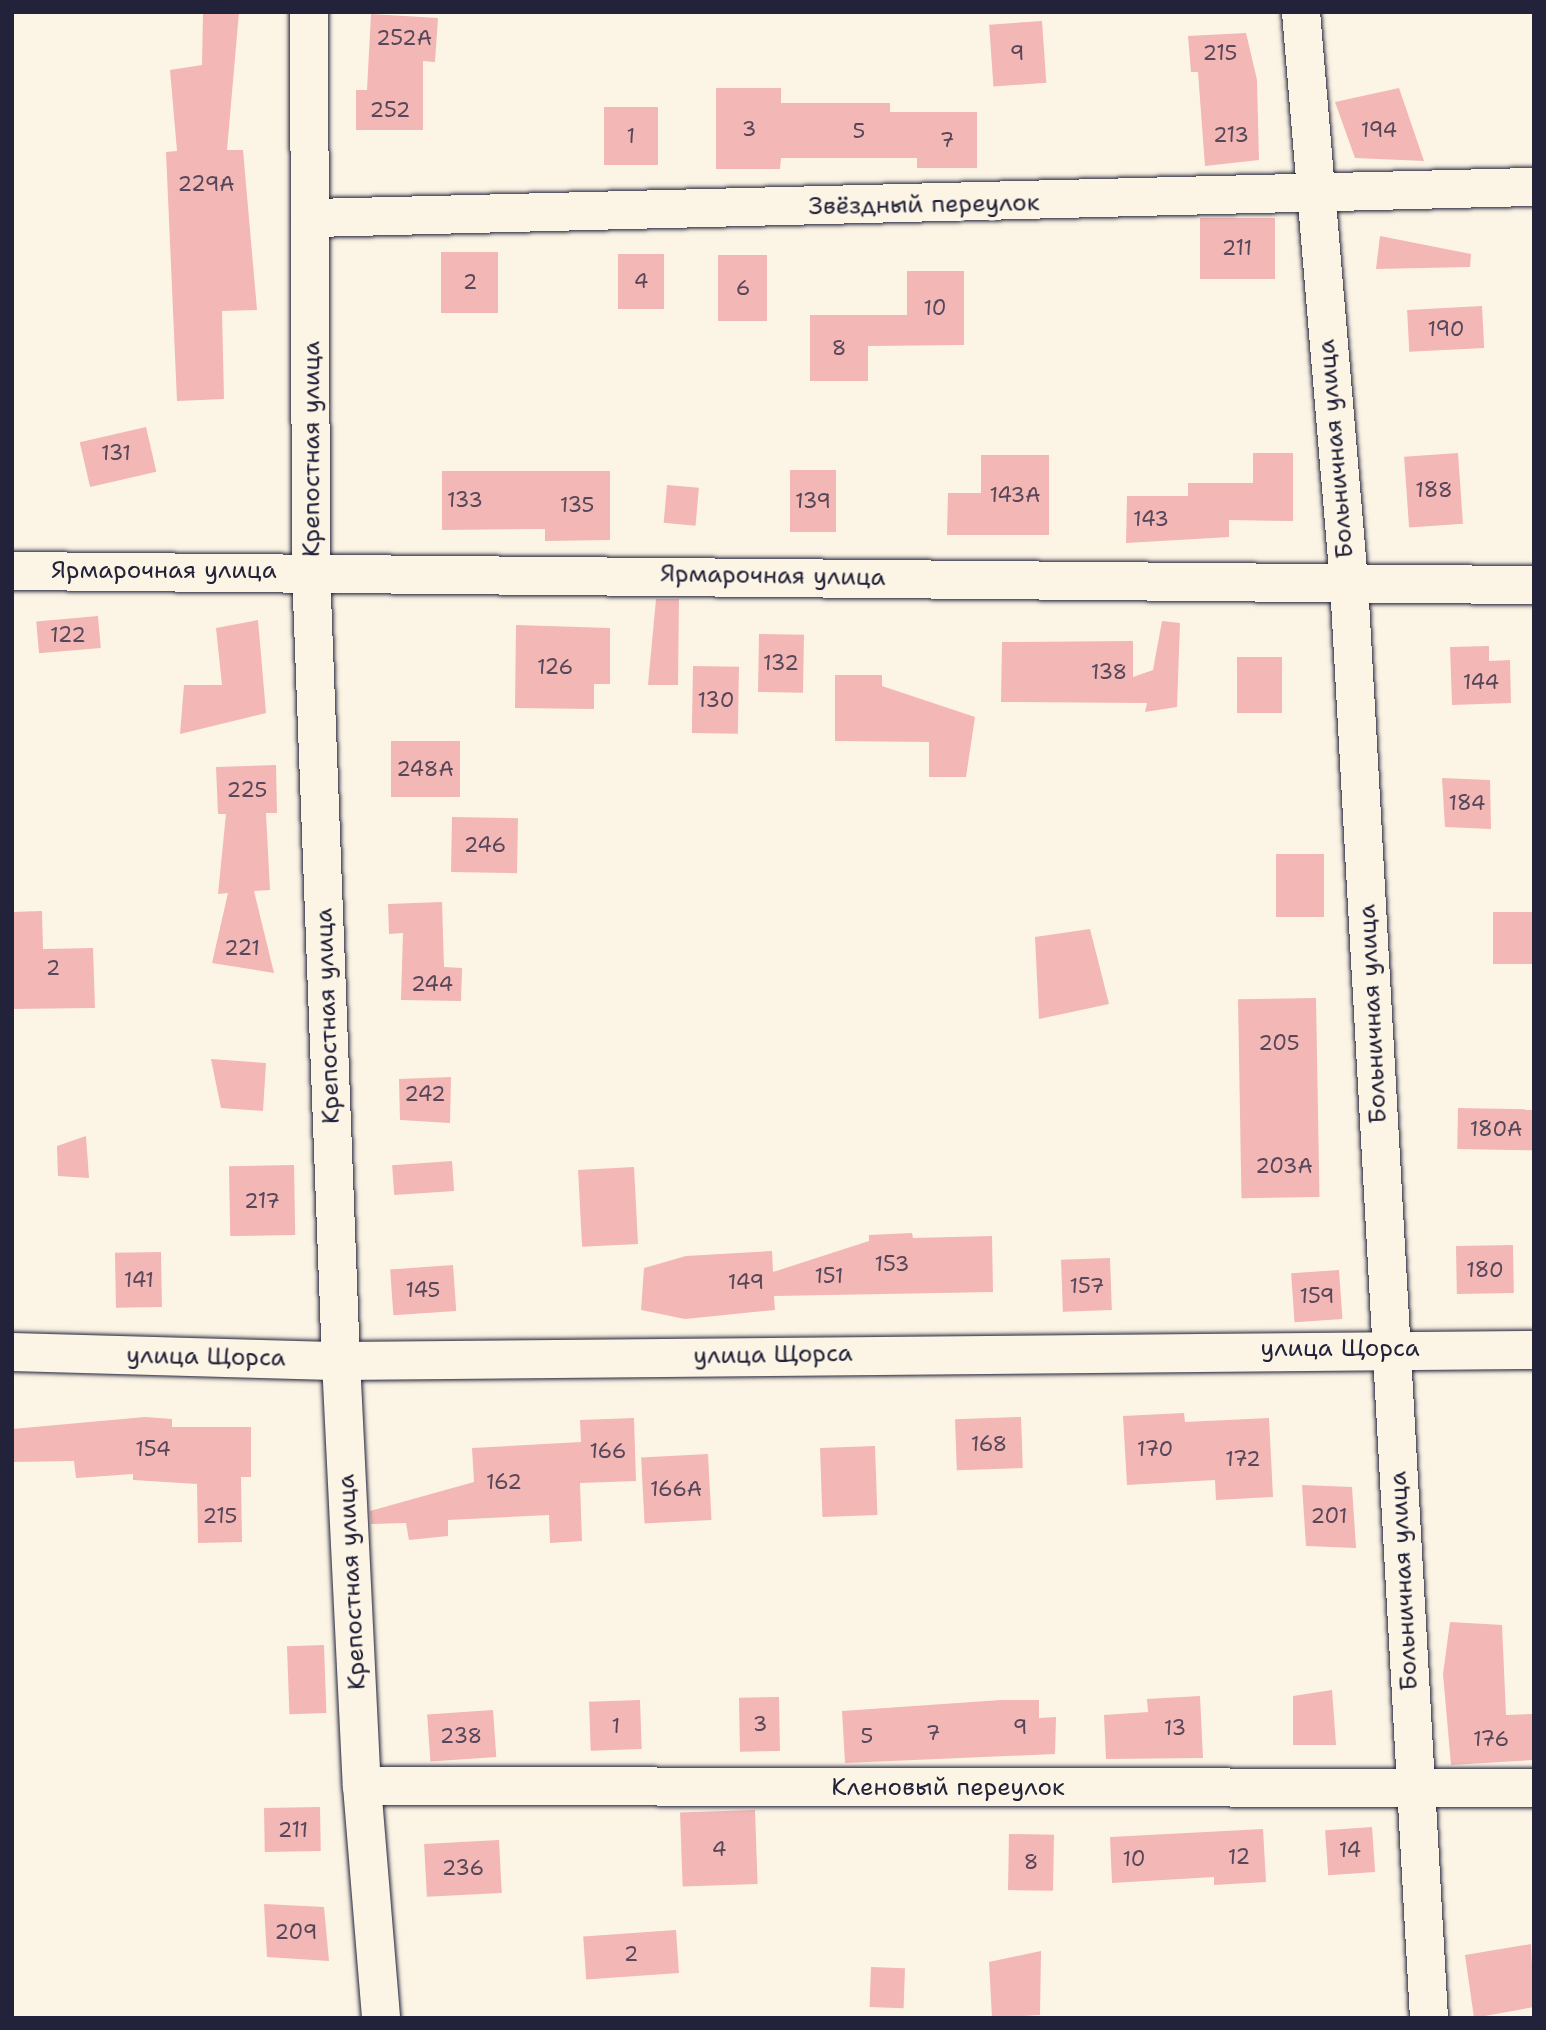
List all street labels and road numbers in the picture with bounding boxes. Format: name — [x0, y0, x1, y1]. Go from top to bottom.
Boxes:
street label: Звёздный переулок — [808, 189, 1040, 221]
street label: Больничная улица — [1312, 338, 1360, 560]
street label: Крепостная улица — [298, 341, 326, 557]
street label: Ярмарочная улица — [51, 557, 277, 585]
street label: Ярмарочная улица — [660, 560, 886, 592]
street label: Больничная улица — [1353, 903, 1393, 1125]
street label: Крепостная улица — [310, 907, 346, 1125]
street label: улица Щорса — [1260, 1335, 1420, 1363]
street label: улица Щорса — [693, 1339, 853, 1371]
street label: улица Щорса — [126, 1341, 286, 1373]
street label: Больничная улица — [1384, 1470, 1424, 1692]
street label: Крепостная улица — [332, 1473, 372, 1691]
street label: Кленовый переулок — [831, 1774, 1065, 1802]

